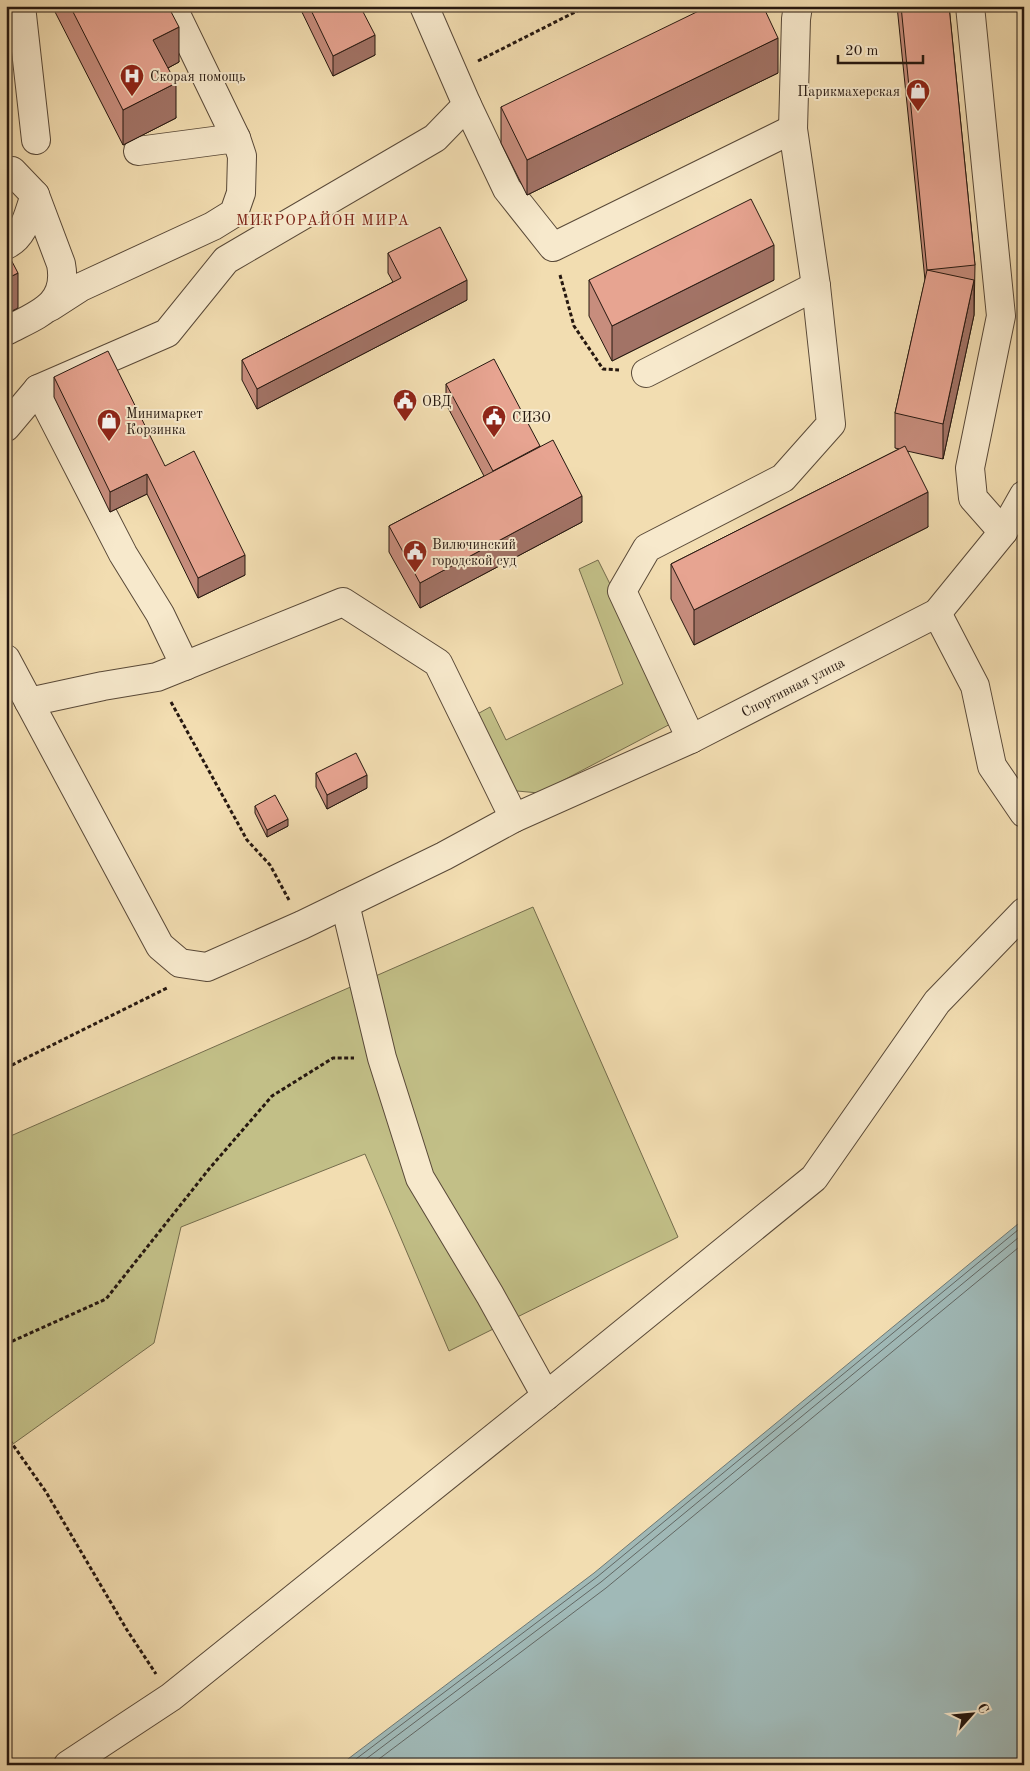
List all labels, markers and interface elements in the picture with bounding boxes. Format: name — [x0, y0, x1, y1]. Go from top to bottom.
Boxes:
scale bar — [838, 32, 922, 64]
text: 20 m — [845, 44, 879, 59]
hospital icon: Скорая помощь — [119, 63, 145, 97]
place label: Скорая помощь — [150, 70, 246, 84]
shop icon: Парикмахерская — [905, 78, 931, 112]
place label: Парикмахерская — [797, 85, 900, 99]
district label: МИКРОРАЙОН МИРА — [236, 210, 410, 229]
public building icon: ОВД — [392, 388, 418, 422]
place label: ОВД — [422, 395, 451, 409]
public building icon: СИЗО — [481, 404, 507, 438]
place label: Минимаркет Корзинка — [126, 407, 203, 437]
shop icon: Минимаркет Корзинка — [96, 408, 122, 442]
place label: СИЗО — [512, 411, 551, 425]
place label: Вилючинский городской суд — [432, 538, 516, 568]
public building icon: Вилючинский городской суд — [402, 539, 428, 573]
street label: Спортивная улица — [739, 656, 847, 720]
north arrow — [948, 1688, 998, 1738]
text: С — [974, 1701, 991, 1716]

